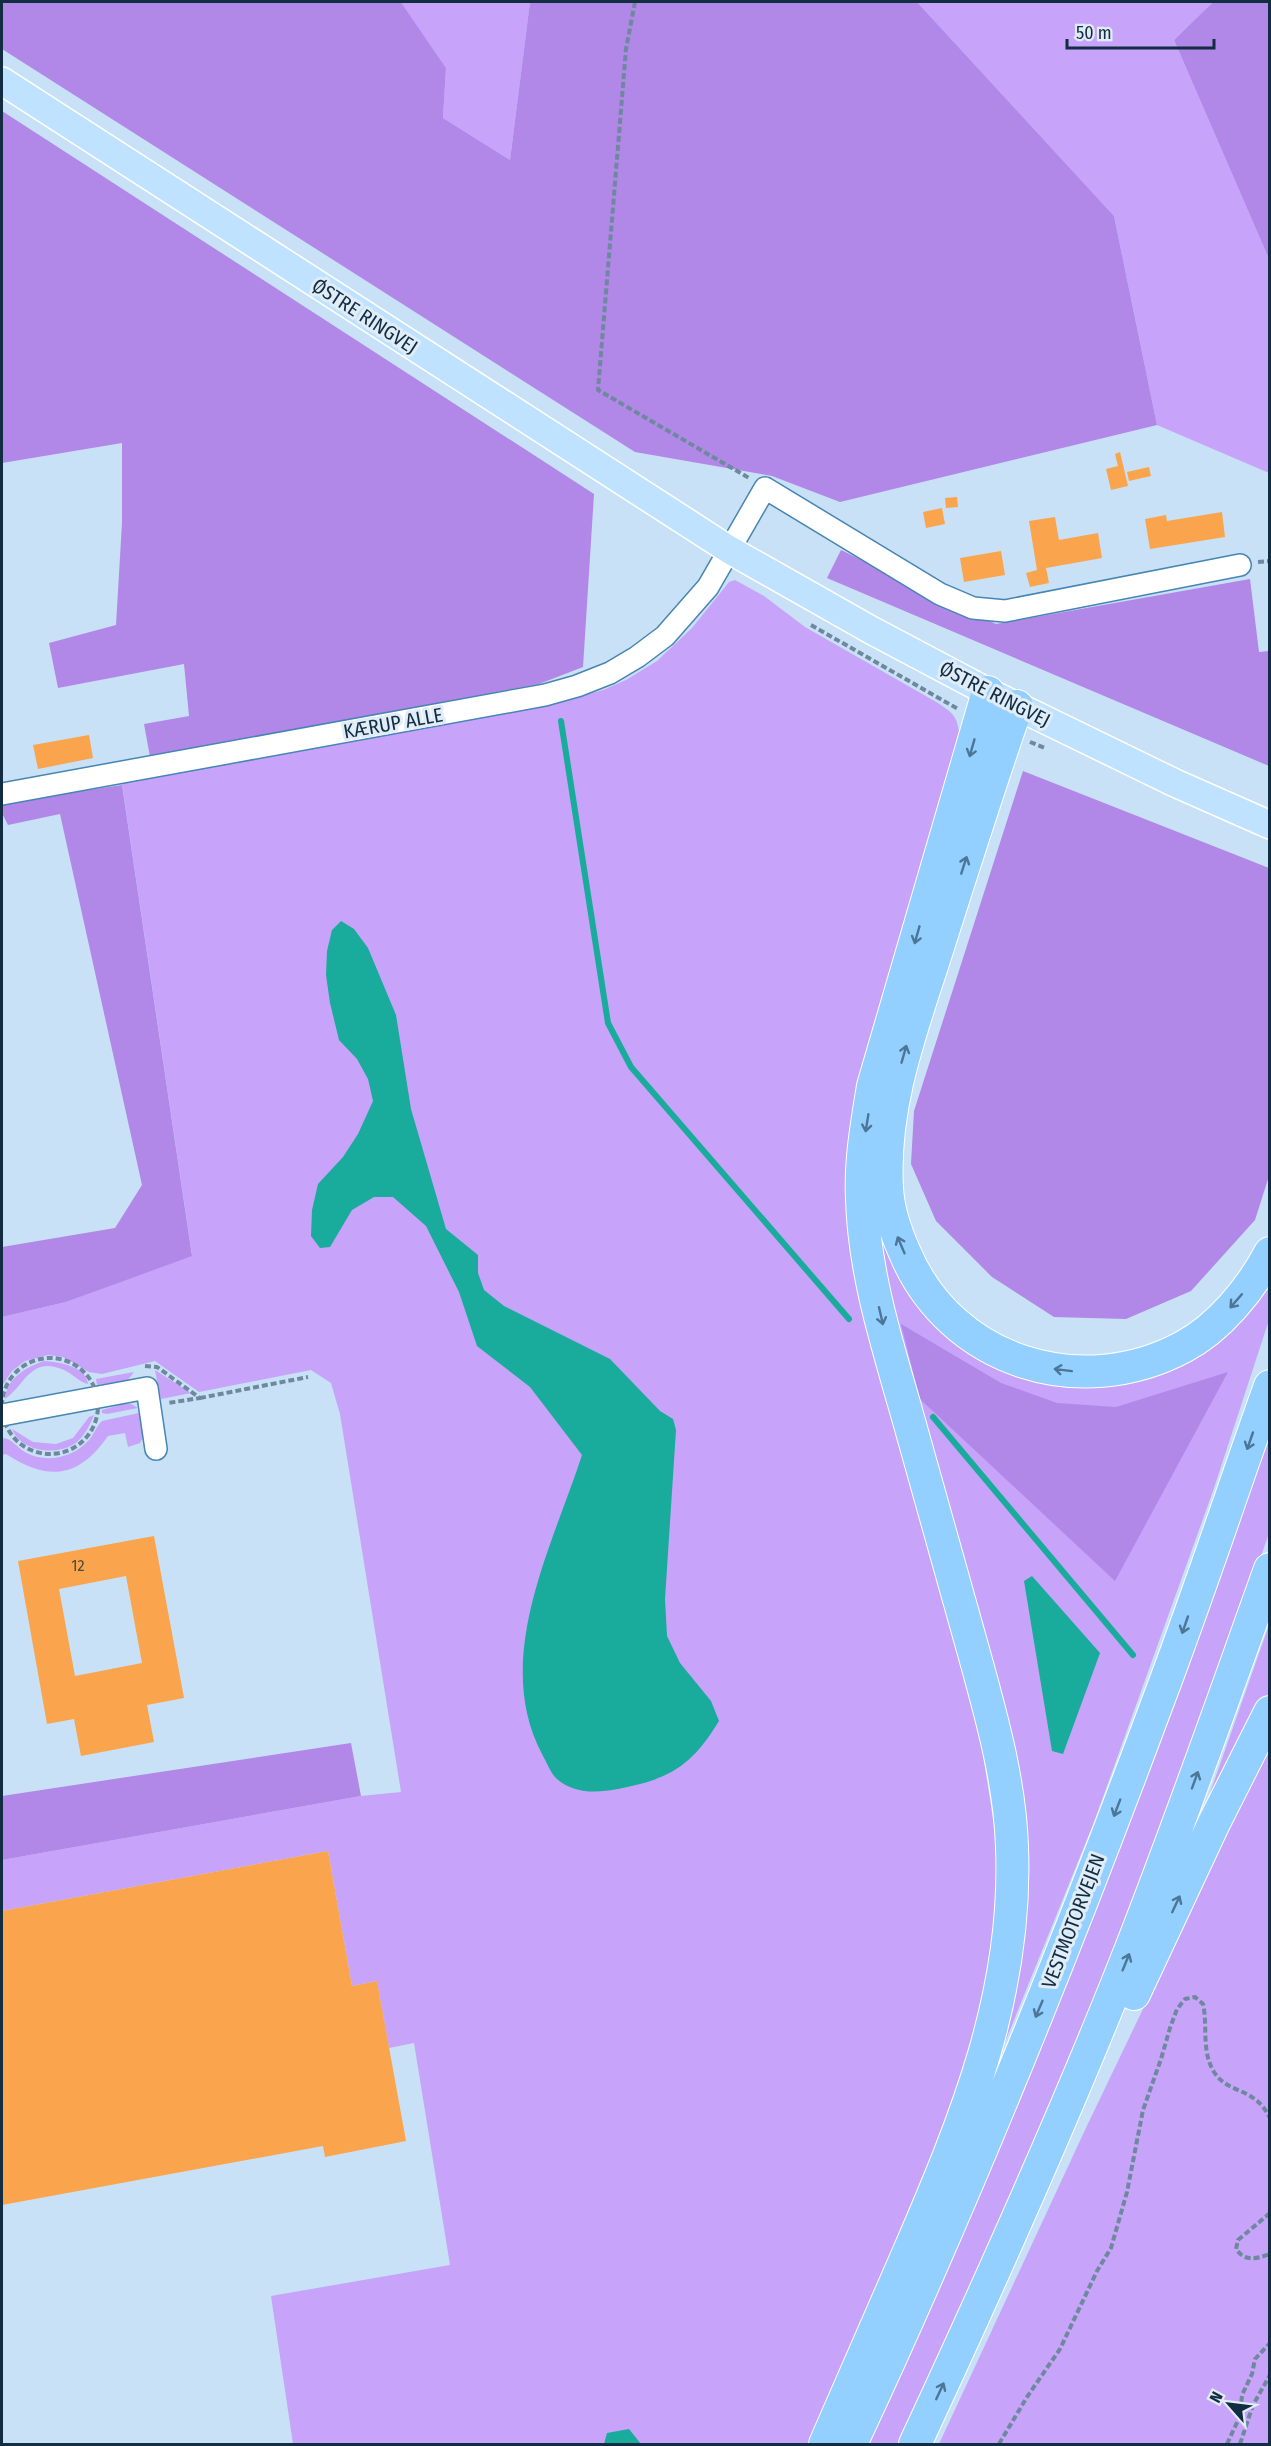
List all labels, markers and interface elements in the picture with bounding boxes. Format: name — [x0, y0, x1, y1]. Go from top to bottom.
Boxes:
scale bar — [1067, 12, 1214, 50]
text: 50 m — [1076, 22, 1112, 44]
street label: ØSTRE RINGVEJ — [308, 273, 422, 359]
street label: ØSTRE RINGVEJ — [936, 656, 1054, 732]
street label: KÆRUP ALLE — [341, 702, 445, 744]
one-way arrow — [966, 738, 977, 757]
one-way arrow — [959, 855, 970, 874]
one-way arrow — [911, 925, 922, 944]
one-way arrow — [899, 1045, 910, 1064]
one-way arrow — [861, 1113, 872, 1132]
one-way arrow — [895, 1236, 906, 1255]
one-way arrow — [1229, 1293, 1243, 1308]
one-way arrow — [875, 1306, 887, 1325]
one-way arrow — [1054, 1364, 1074, 1375]
one-way arrow — [1244, 1431, 1255, 1450]
house number: 12 — [71, 1556, 85, 1575]
one-way arrow — [1179, 1615, 1190, 1634]
one-way arrow — [1190, 1771, 1201, 1789]
one-way arrow — [1111, 1798, 1122, 1816]
street label: VESTMOTORVEJEN — [1036, 1850, 1110, 1992]
one-way arrow — [1171, 1895, 1183, 1913]
one-way arrow — [1121, 1953, 1132, 1972]
one-way arrow — [1033, 1999, 1044, 2018]
north arrow — [1199, 2374, 1259, 2434]
one-way arrow — [934, 2383, 946, 2401]
text: N — [1206, 2388, 1227, 2406]

